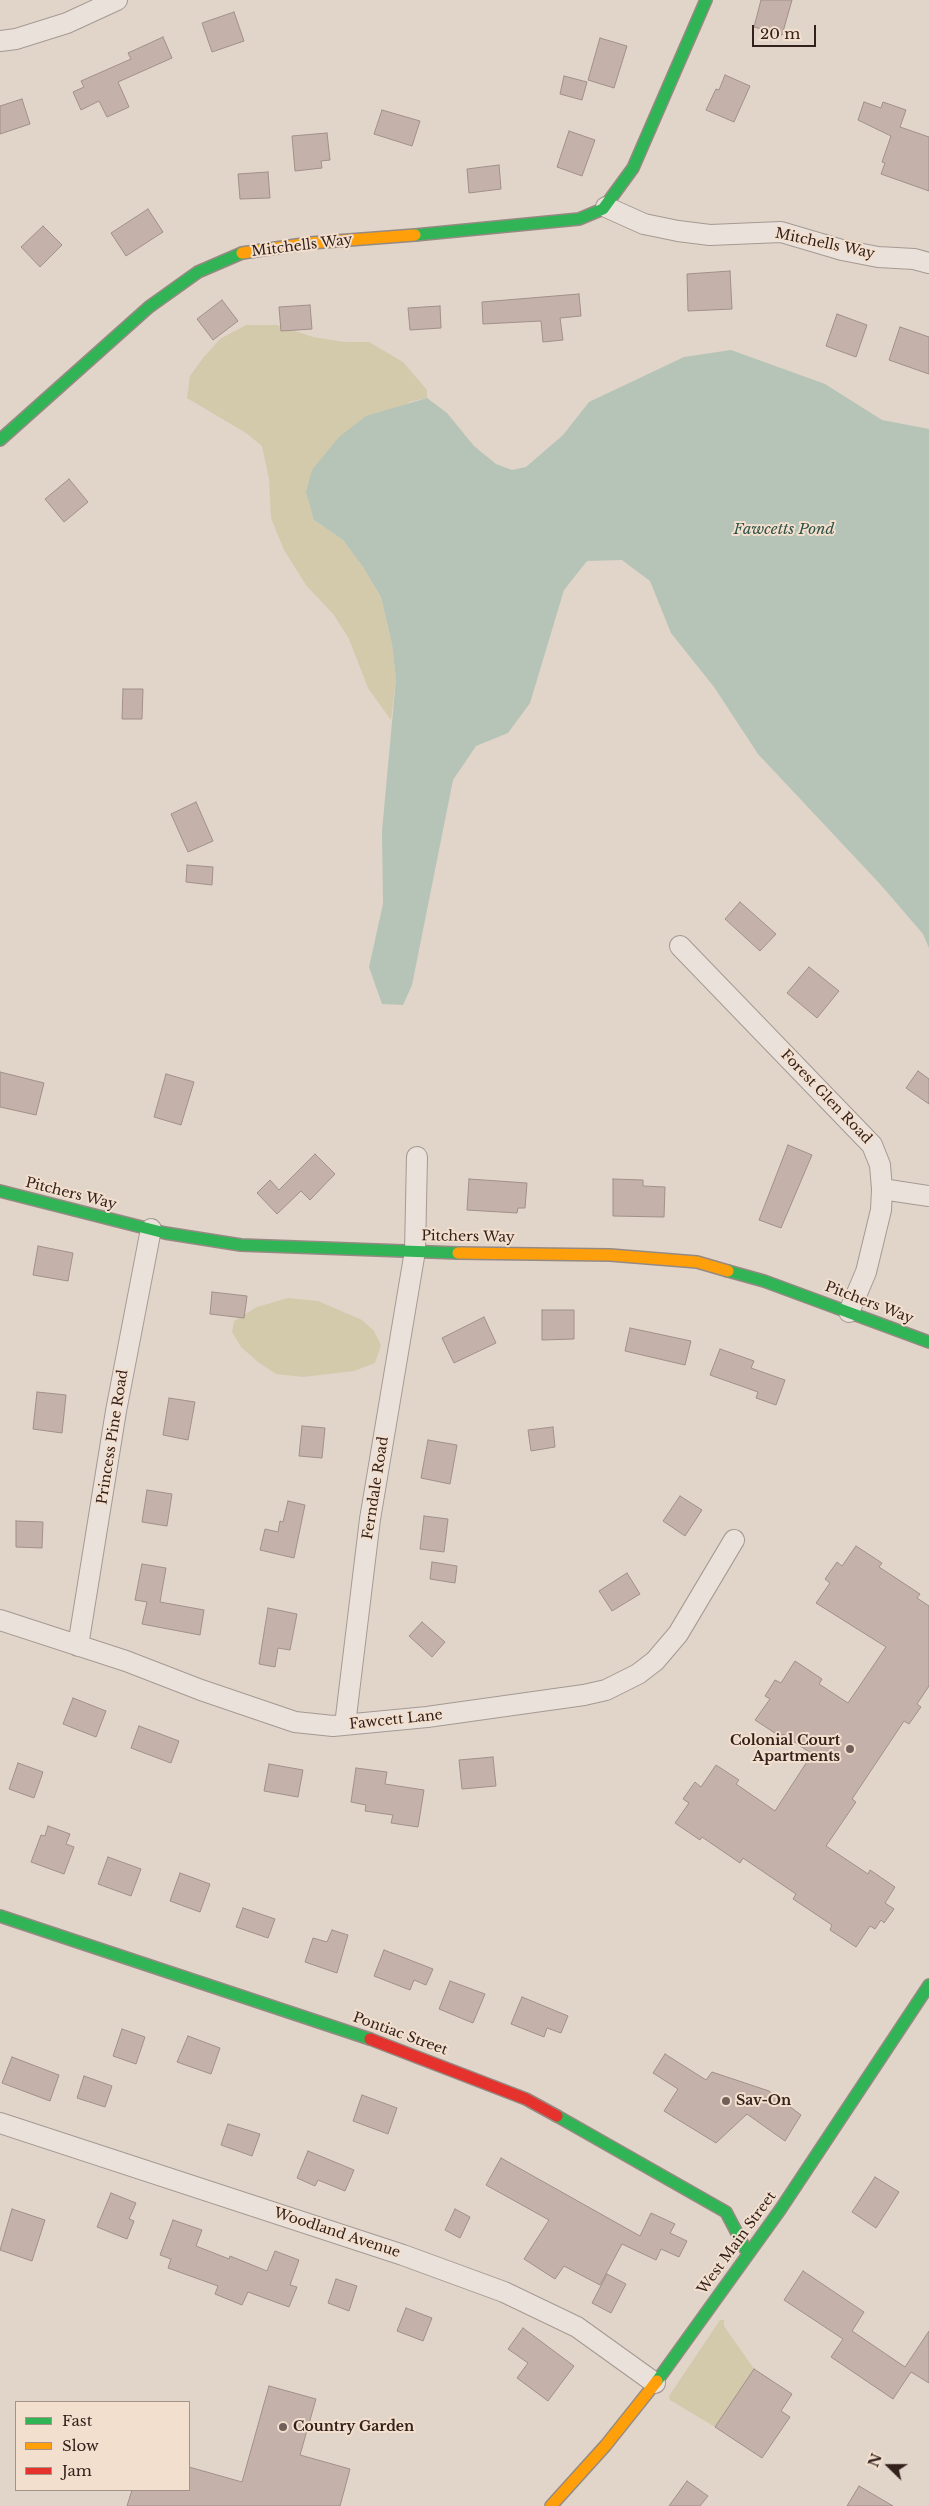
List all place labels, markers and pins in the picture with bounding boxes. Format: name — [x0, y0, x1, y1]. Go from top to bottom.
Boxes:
place label: Colonial Court Apartments — [730, 1733, 840, 1765]
marker: Colonial Court Apartments — [844, 1743, 856, 1755]
place label: Sav-On — [736, 2093, 791, 2109]
marker: Sav-On — [720, 2095, 732, 2107]
place label: Country Garden — [293, 2419, 414, 2435]
marker: Country Garden — [277, 2421, 289, 2433]

